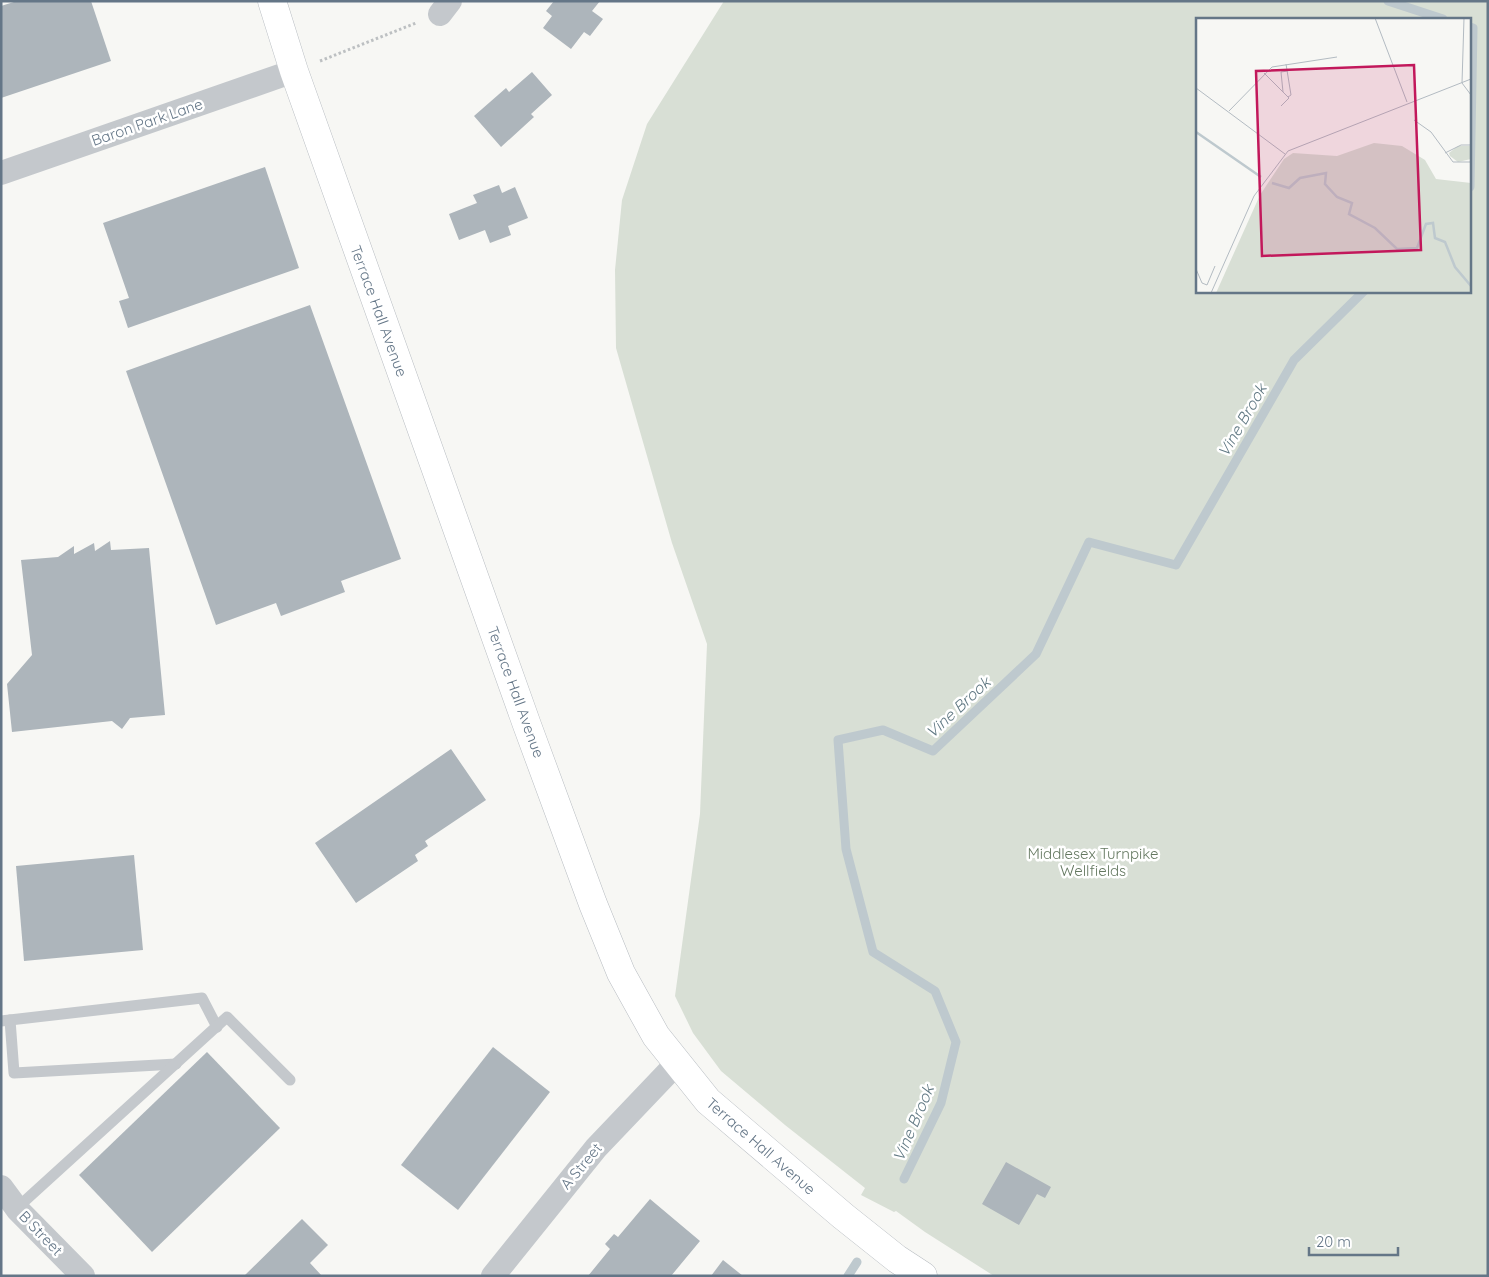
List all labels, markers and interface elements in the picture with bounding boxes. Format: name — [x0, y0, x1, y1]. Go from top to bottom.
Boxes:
inset map — [1196, 18, 1472, 292]
street label: Baron Park Lane — [89, 94, 205, 150]
street label: Terrace Hall Avenue — [346, 243, 412, 379]
water label: Vine Brook — [1213, 379, 1272, 460]
street label: Terrace Hall Avenue — [483, 624, 549, 760]
water label: Vine Brook — [922, 671, 995, 742]
park label: Middlesex Turnpike Wellfields — [1027, 844, 1159, 880]
water label: Vine Brook — [888, 1081, 939, 1164]
street label: Terrace Hall Avenue — [702, 1093, 820, 1199]
street label: A Street — [556, 1139, 606, 1193]
street label: B Street — [15, 1207, 67, 1259]
scale bar — [1309, 1224, 1398, 1256]
text: 20 m — [1316, 1232, 1351, 1251]

